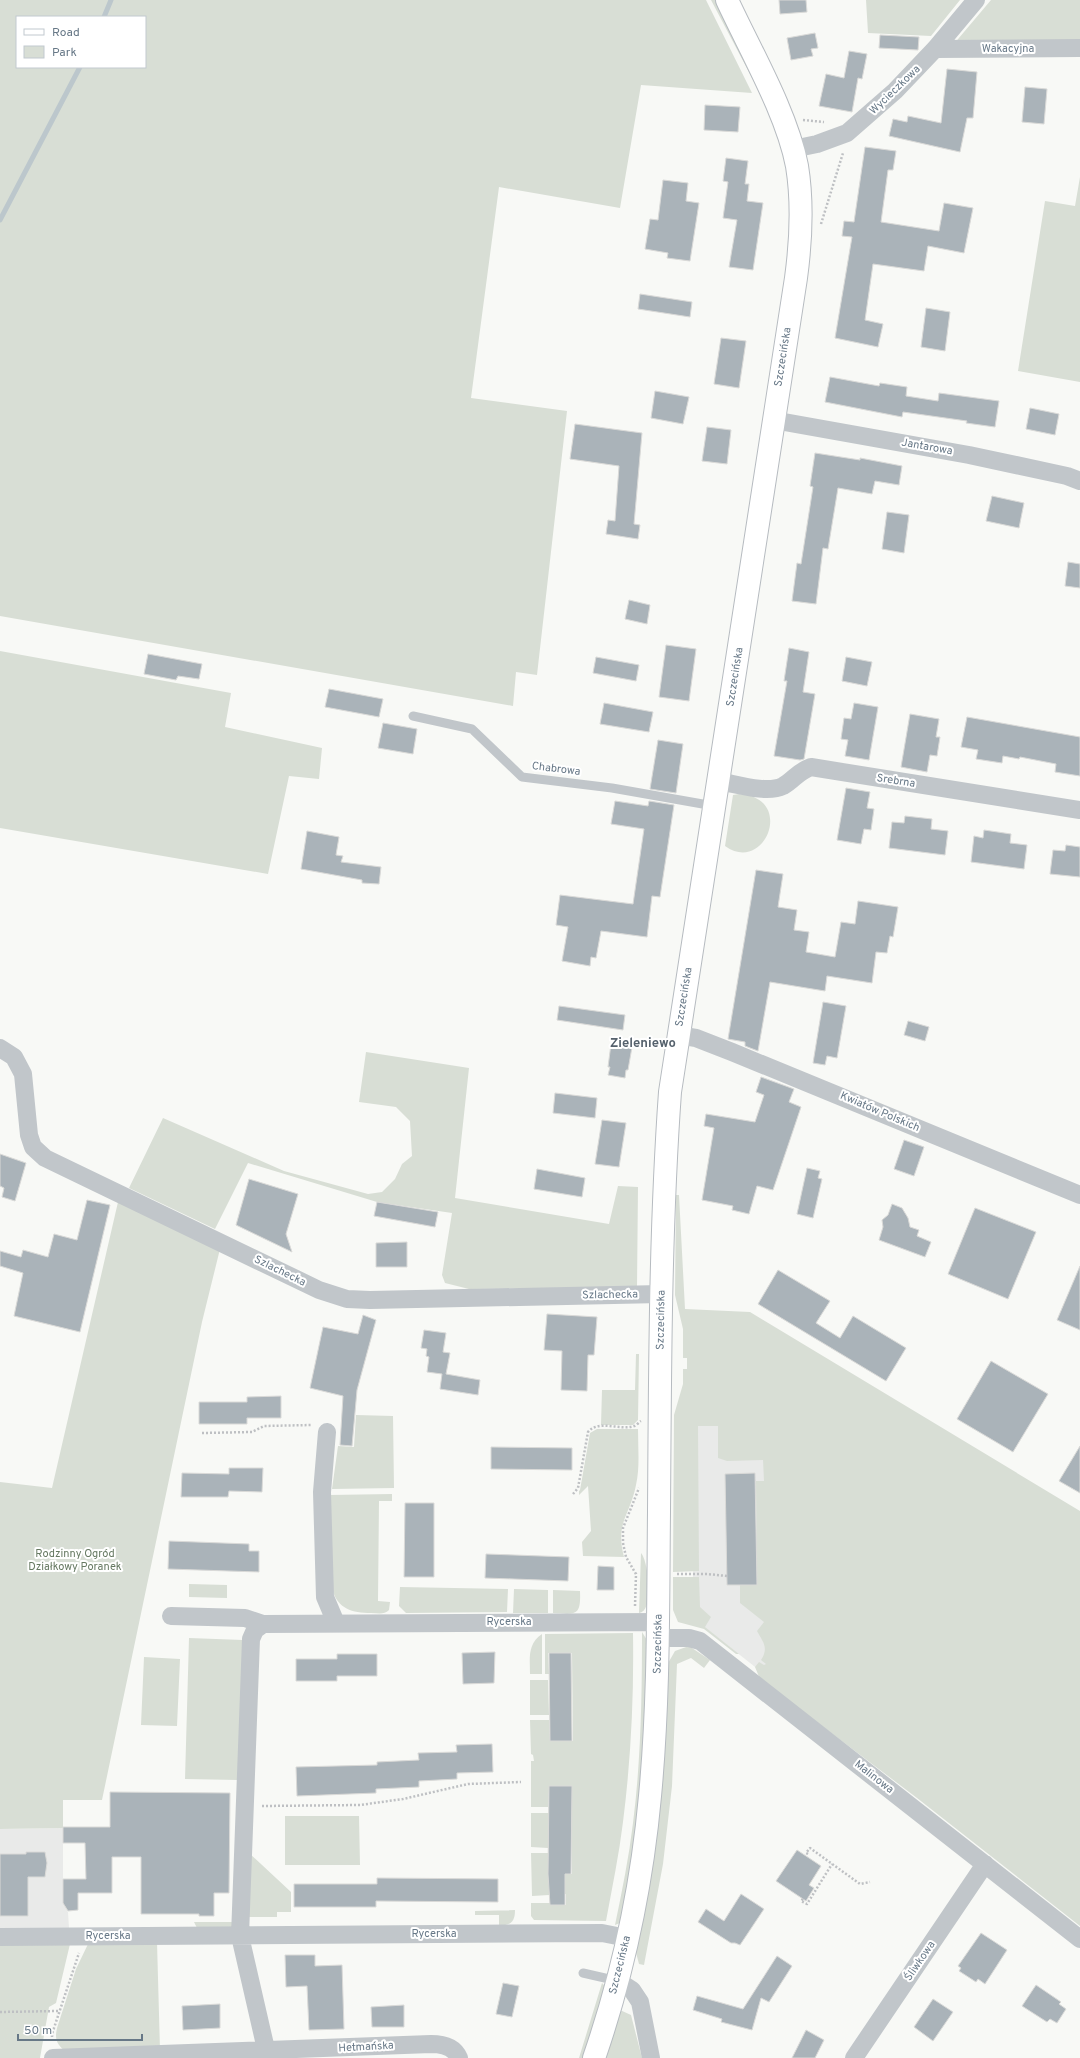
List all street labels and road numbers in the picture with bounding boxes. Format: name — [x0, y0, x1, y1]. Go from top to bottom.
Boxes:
street label: Wakacyjna — [982, 42, 1034, 56]
street label: Wycieczkowa — [867, 62, 924, 118]
street label: Szczecińska — [771, 326, 795, 388]
street label: Jantarowa — [900, 436, 954, 458]
street label: Szczecińska — [723, 646, 747, 708]
street label: Chabrowa — [531, 759, 581, 779]
street label: Srebrna — [876, 771, 917, 791]
street label: Szczecińska — [672, 966, 696, 1028]
street label: Kwiatów Polskich — [838, 1089, 922, 1135]
street label: Szlachecka — [252, 1252, 308, 1290]
street label: Szlachecka — [582, 1288, 638, 1302]
street label: Szczecińska — [653, 1290, 669, 1350]
street label: Szczecińska — [650, 1614, 666, 1674]
street label: Rycerska — [486, 1615, 532, 1629]
street label: Malinowa — [852, 1757, 897, 1797]
street label: Rycerska — [411, 1927, 457, 1941]
street label: Rycerska — [85, 1929, 131, 1943]
street label: Szczecińska — [606, 1934, 634, 1996]
street label: Śliwkowa — [901, 1938, 939, 1984]
street label: Hetmańska — [338, 2039, 394, 2055]

